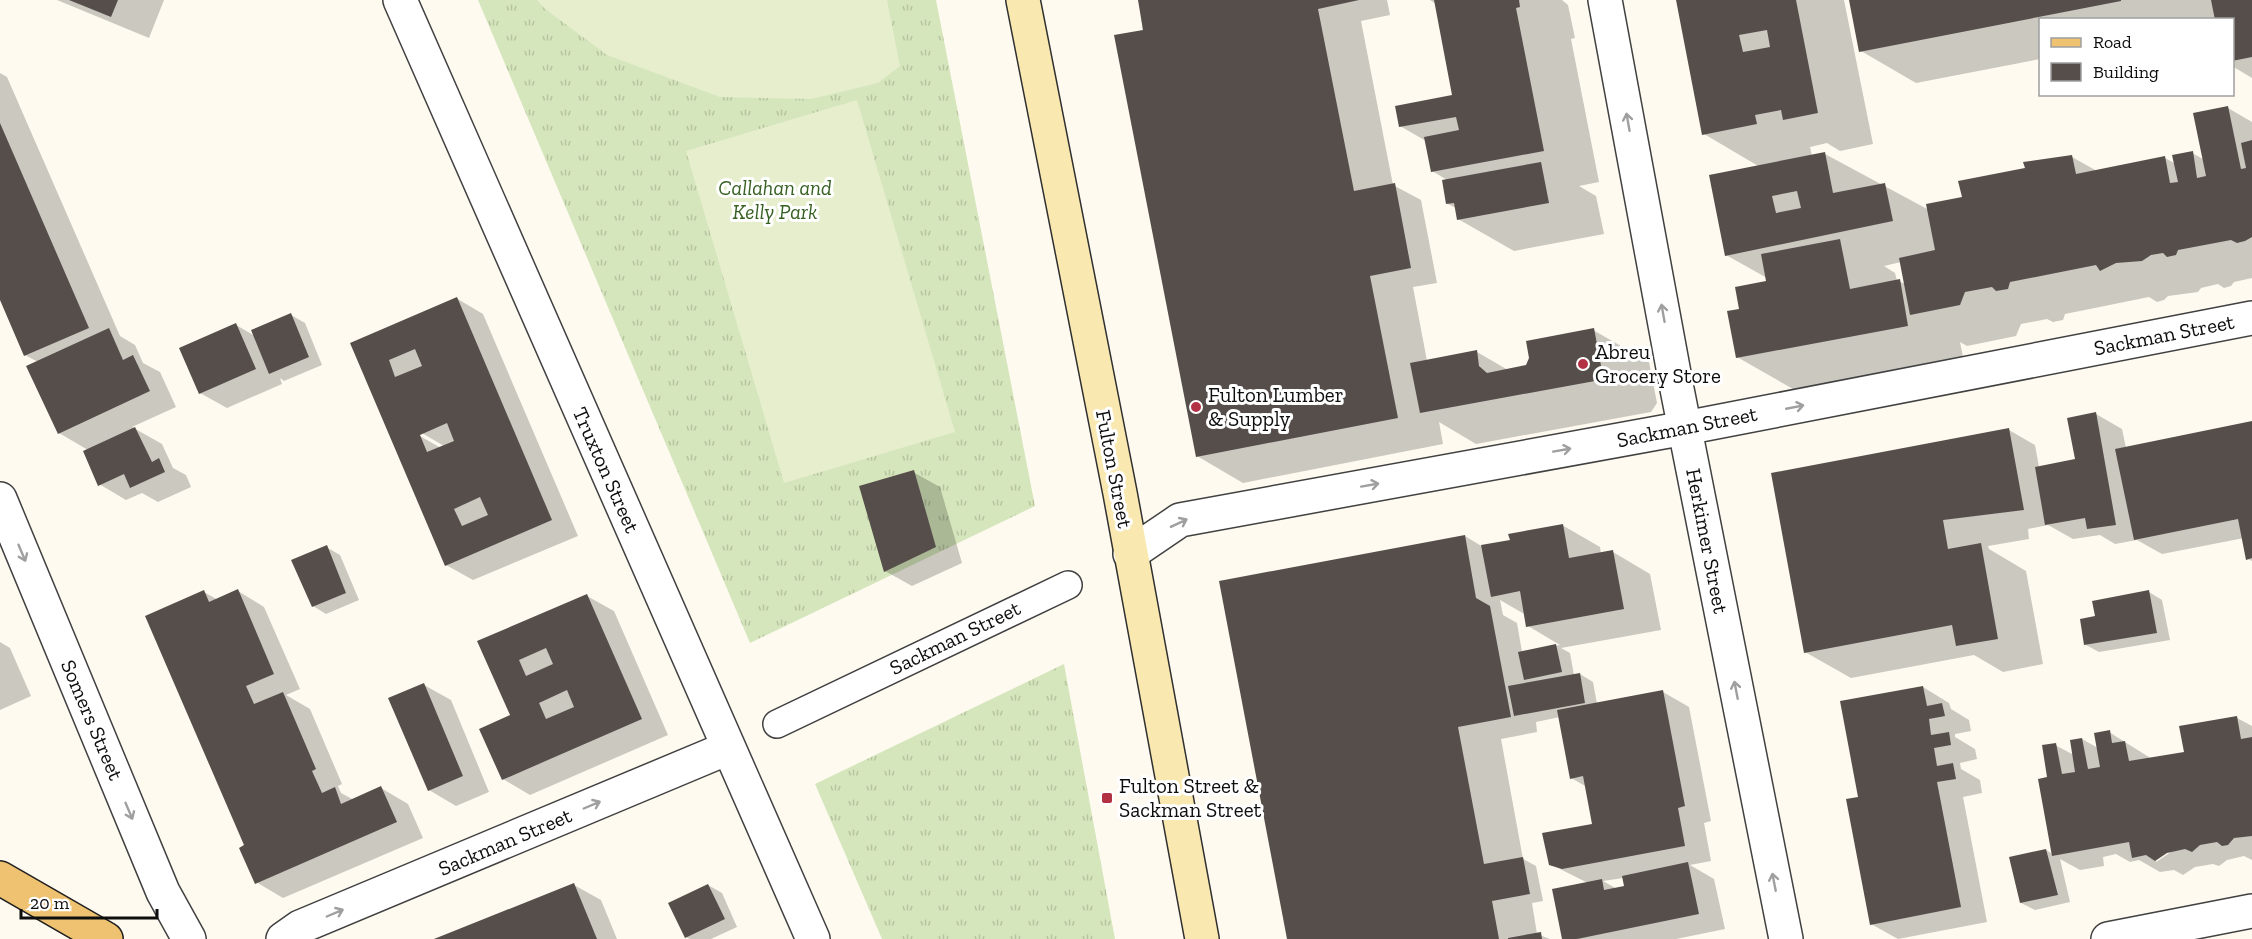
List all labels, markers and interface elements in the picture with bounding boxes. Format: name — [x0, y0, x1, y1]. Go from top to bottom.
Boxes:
legend — [2039, 18, 2234, 96]
text: Road — [2093, 31, 2132, 53]
text: Building — [2093, 61, 2159, 83]
one-way arrow — [1622, 112, 1633, 132]
park label: Callahan and Kelly Park — [718, 175, 832, 224]
one-way arrow — [1657, 304, 1668, 324]
street label: Sackman Street — [2092, 309, 2236, 360]
place label: Abreu Grocery Store — [1595, 339, 1721, 388]
marker: Abreu Grocery Store — [1576, 357, 1590, 371]
place label: Fulton Lumber & Supply — [1208, 382, 1344, 431]
marker: Fulton Lumber & Supply — [1189, 400, 1203, 414]
street label: Sackman Street — [1615, 401, 1759, 452]
one-way arrow — [1785, 401, 1804, 412]
street label: Truxton Street — [568, 403, 645, 537]
street label: Fulton Street — [1091, 408, 1138, 530]
one-way arrow — [1552, 444, 1571, 455]
street label: Herkimer Street — [1681, 466, 1734, 616]
one-way arrow — [1360, 480, 1379, 491]
one-way arrow — [1170, 517, 1188, 528]
one-way arrow — [17, 543, 28, 562]
street label: Sackman Street — [885, 595, 1024, 680]
street label: Somers Street — [56, 656, 129, 784]
one-way arrow — [1730, 681, 1741, 701]
place label: Fulton Street & Sackman Street — [1119, 773, 1262, 822]
marker: Fulton Street & Sackman Street — [1100, 791, 1114, 805]
one-way arrow — [583, 799, 601, 810]
one-way arrow — [124, 801, 135, 819]
street label: Sackman Street — [434, 802, 575, 881]
one-way arrow — [1768, 872, 1779, 892]
scale bar — [21, 882, 158, 920]
text: 20 m — [30, 892, 70, 914]
one-way arrow — [325, 907, 343, 918]

